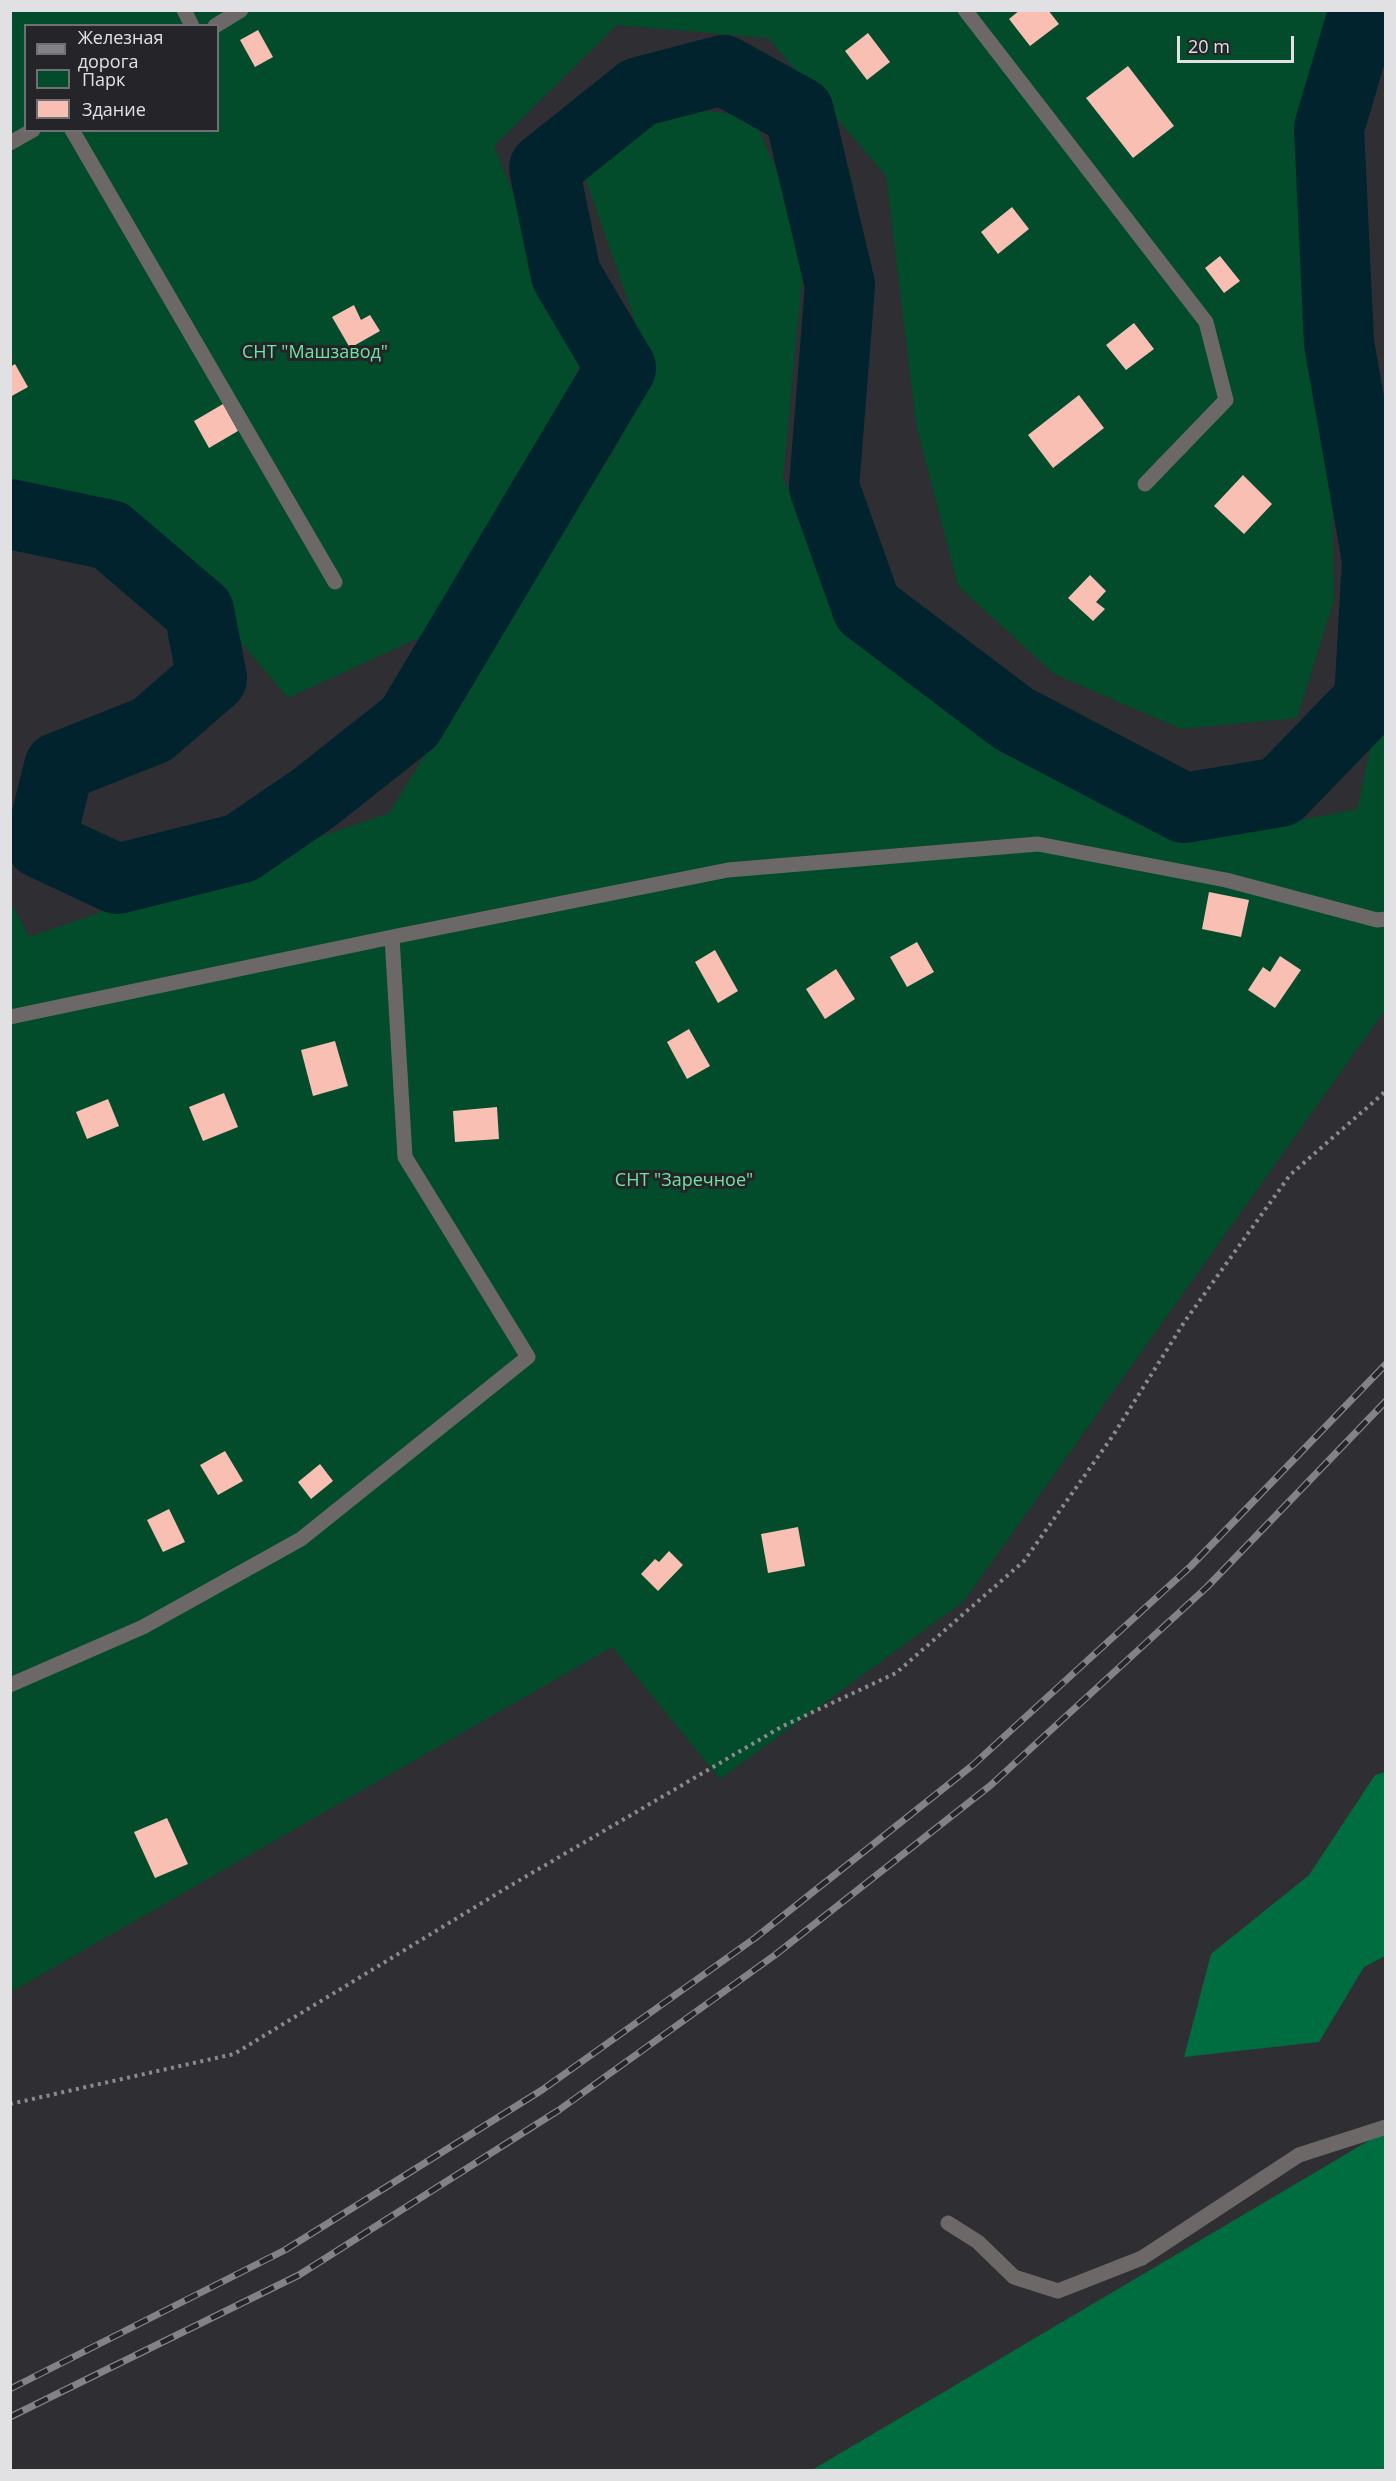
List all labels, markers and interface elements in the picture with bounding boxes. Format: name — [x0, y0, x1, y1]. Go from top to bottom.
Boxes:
legend — [24, 24, 219, 132]
scale bar — [1180, 24, 1297, 62]
text: Железная дорога — [78, 25, 163, 73]
text: 20 m — [1188, 34, 1230, 58]
text: Парк — [82, 67, 125, 91]
text: Здание — [82, 97, 146, 121]
park label: СНТ "Машзавод" — [242, 342, 388, 364]
park label: СНТ "Заречное" — [615, 1170, 753, 1192]

